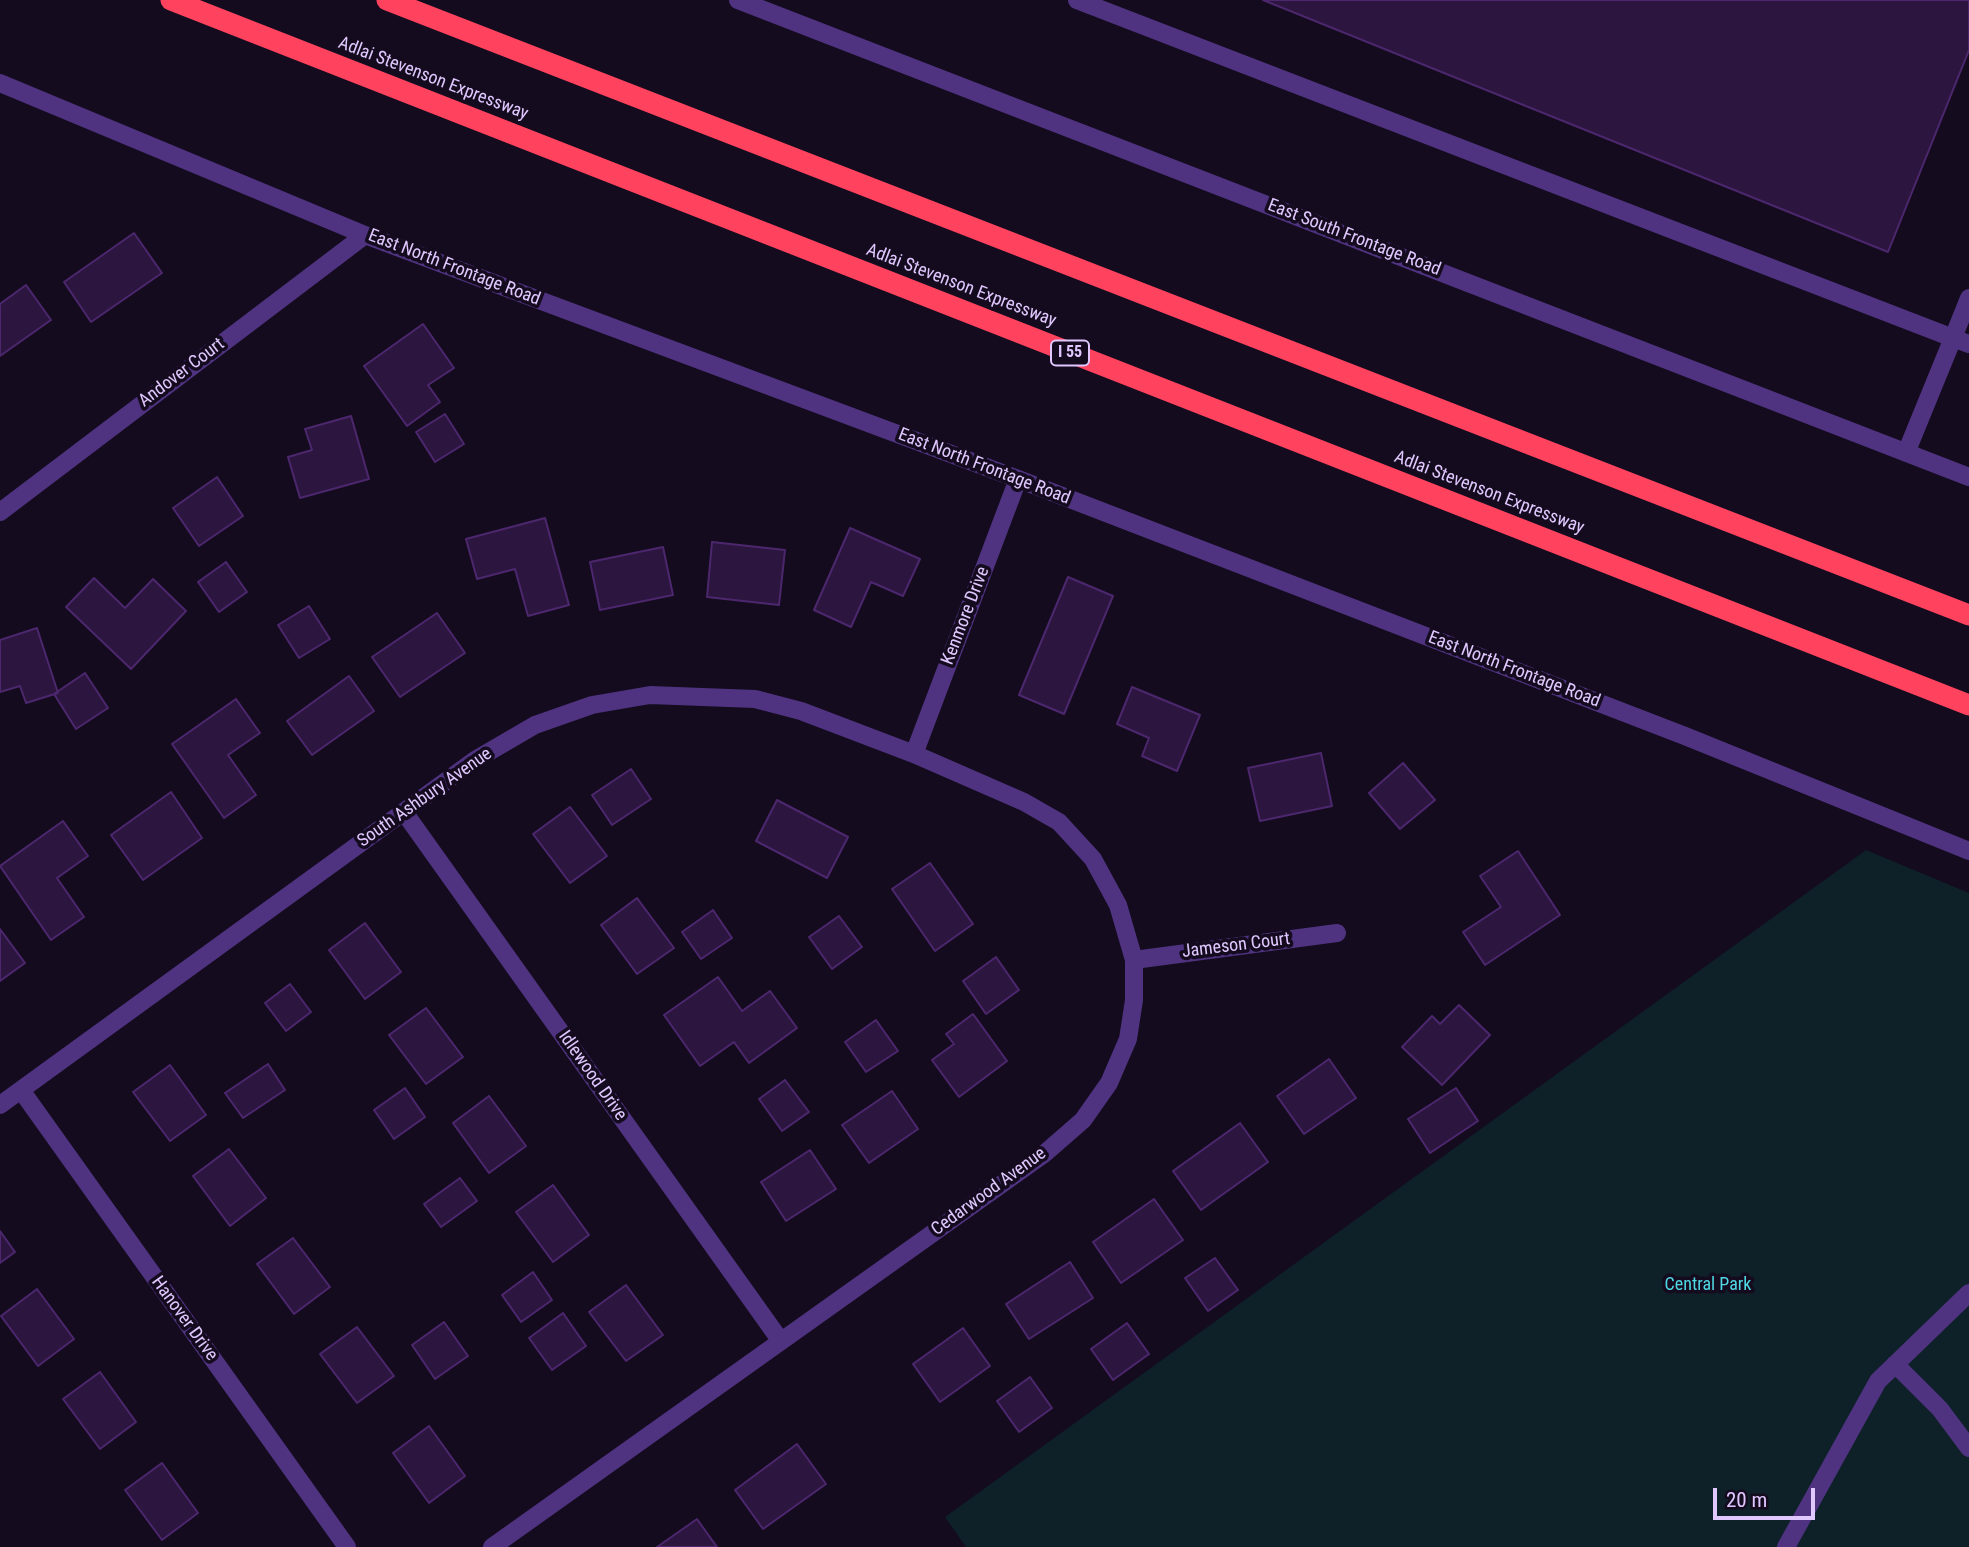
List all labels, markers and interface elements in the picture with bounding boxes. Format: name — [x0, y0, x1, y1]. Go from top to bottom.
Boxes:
street label: Adlai Stevenson Expressway — [335, 33, 531, 125]
street label: East South Frontage Road — [1264, 195, 1444, 281]
street label: East North Frontage Road — [365, 225, 543, 311]
street label: Adlai Stevenson Expressway — [863, 240, 1059, 332]
street label: Andover Court — [135, 334, 229, 412]
road number: I 55 — [1051, 340, 1089, 366]
street label: East North Frontage Road — [895, 424, 1073, 510]
street label: Adlai Stevenson Expressway — [1391, 447, 1587, 539]
street label: Kenmore Drive — [937, 564, 995, 668]
street label: East North Frontage Road — [1425, 627, 1603, 713]
street label: South Ashbury Avenue — [354, 744, 496, 852]
street label: Jameson Court — [1181, 929, 1291, 963]
street label: Idlewood Drive — [553, 1027, 631, 1125]
street label: Cedarwood Avenue — [927, 1143, 1051, 1241]
street label: Hanover Drive — [146, 1273, 222, 1365]
park label: Central Park — [1665, 1274, 1751, 1296]
scale bar — [1717, 1474, 1818, 1518]
text: 20 m — [1726, 1488, 1767, 1512]

